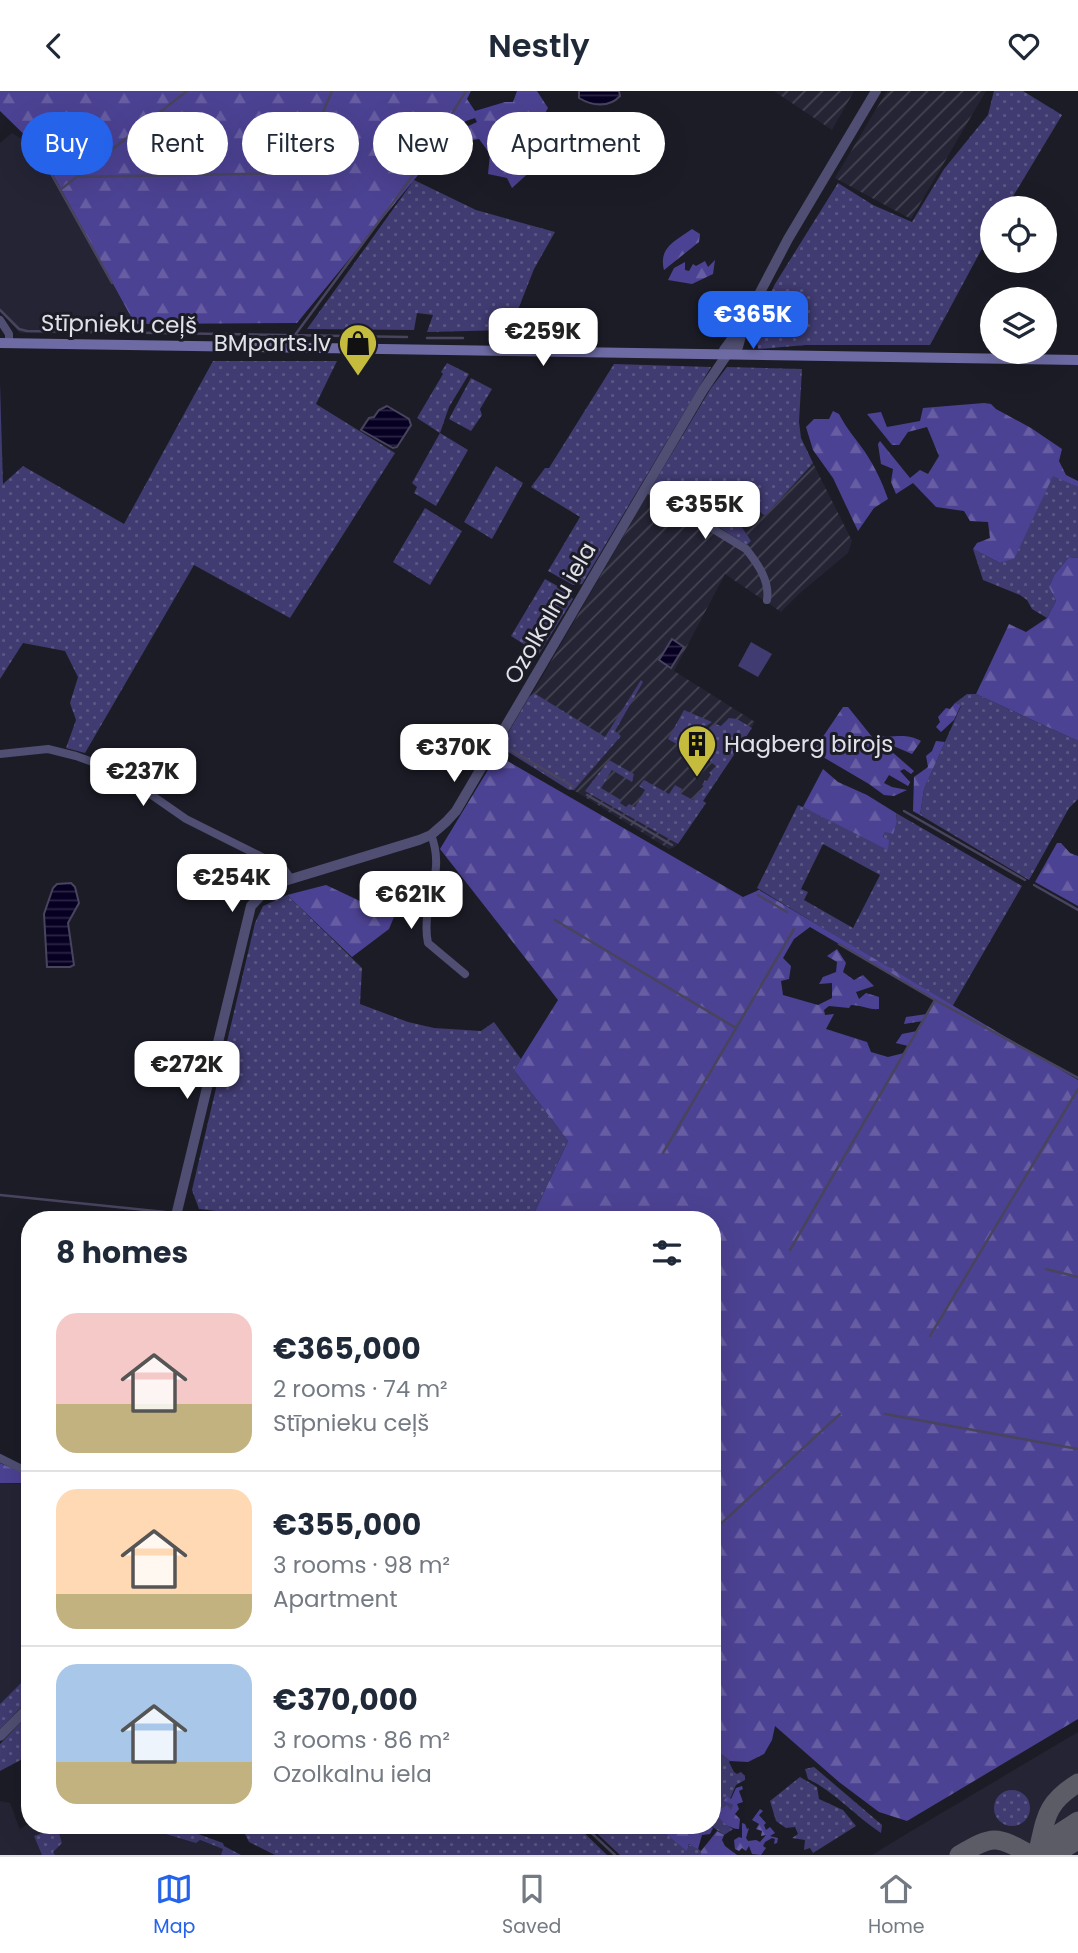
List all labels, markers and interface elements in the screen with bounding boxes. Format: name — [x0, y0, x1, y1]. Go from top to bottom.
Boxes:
text: Nestly — [488, 23, 590, 68]
icon: back — [35, 27, 73, 65]
icon: heart — [1005, 27, 1043, 65]
chip: Buy — [21, 112, 113, 175]
chip: Rent — [127, 112, 228, 175]
chip: Filters — [242, 112, 359, 175]
chip: New — [373, 112, 473, 175]
chip: Apartment — [487, 112, 665, 175]
map controls — [980, 196, 1057, 364]
button: locate — [980, 196, 1057, 273]
button: layers — [980, 287, 1057, 364]
pin: €365K — [704, 292, 802, 351]
text: €365K — [714, 298, 792, 330]
street label: Stīpnieku ceļš — [41, 307, 197, 341]
pin: €259K — [494, 309, 592, 368]
text: €259K — [505, 315, 581, 347]
shop icon: BMparts.lv — [337, 322, 379, 377]
place label: BMparts.lv — [214, 327, 331, 359]
pin: €355K — [656, 482, 754, 541]
text: €355K — [666, 488, 744, 520]
street label: Ozolkalnu iela — [496, 536, 604, 690]
building icon: Hagberg birojs — [676, 723, 718, 778]
pin: €370K — [405, 725, 503, 784]
place label: Hagberg birojs — [724, 728, 893, 760]
text: €370K — [416, 731, 492, 763]
pin: €237K — [94, 749, 192, 808]
text: €237K — [106, 755, 180, 787]
pin: €254K — [183, 855, 281, 914]
text: €254K — [193, 861, 271, 893]
pin: €621K — [362, 871, 460, 931]
text: €621K — [376, 878, 446, 910]
pin: €272K — [138, 1041, 236, 1101]
text: €272K — [151, 1048, 223, 1080]
text: 8 homes — [56, 1231, 188, 1274]
icon: filters — [648, 1234, 686, 1272]
text: €365,000 — [273, 1327, 421, 1370]
icon: home — [112, 1341, 196, 1425]
text: 2 rooms · 74 m² — [273, 1373, 448, 1405]
text: Stīpnieku ceļš — [273, 1407, 429, 1439]
text: €355,000 — [273, 1503, 421, 1546]
icon: home — [112, 1517, 196, 1601]
text: 3 rooms · 98 m² — [273, 1549, 450, 1581]
text: Apartment — [273, 1583, 398, 1615]
text: €370,000 — [273, 1678, 418, 1721]
icon: home — [112, 1692, 196, 1776]
text: 3 rooms · 86 m² — [273, 1724, 450, 1756]
text: Ozolkalnu iela — [273, 1758, 432, 1790]
tab: Map — [153, 1870, 195, 1941]
tab: Saved — [502, 1870, 561, 1941]
tab: Home — [868, 1870, 925, 1941]

